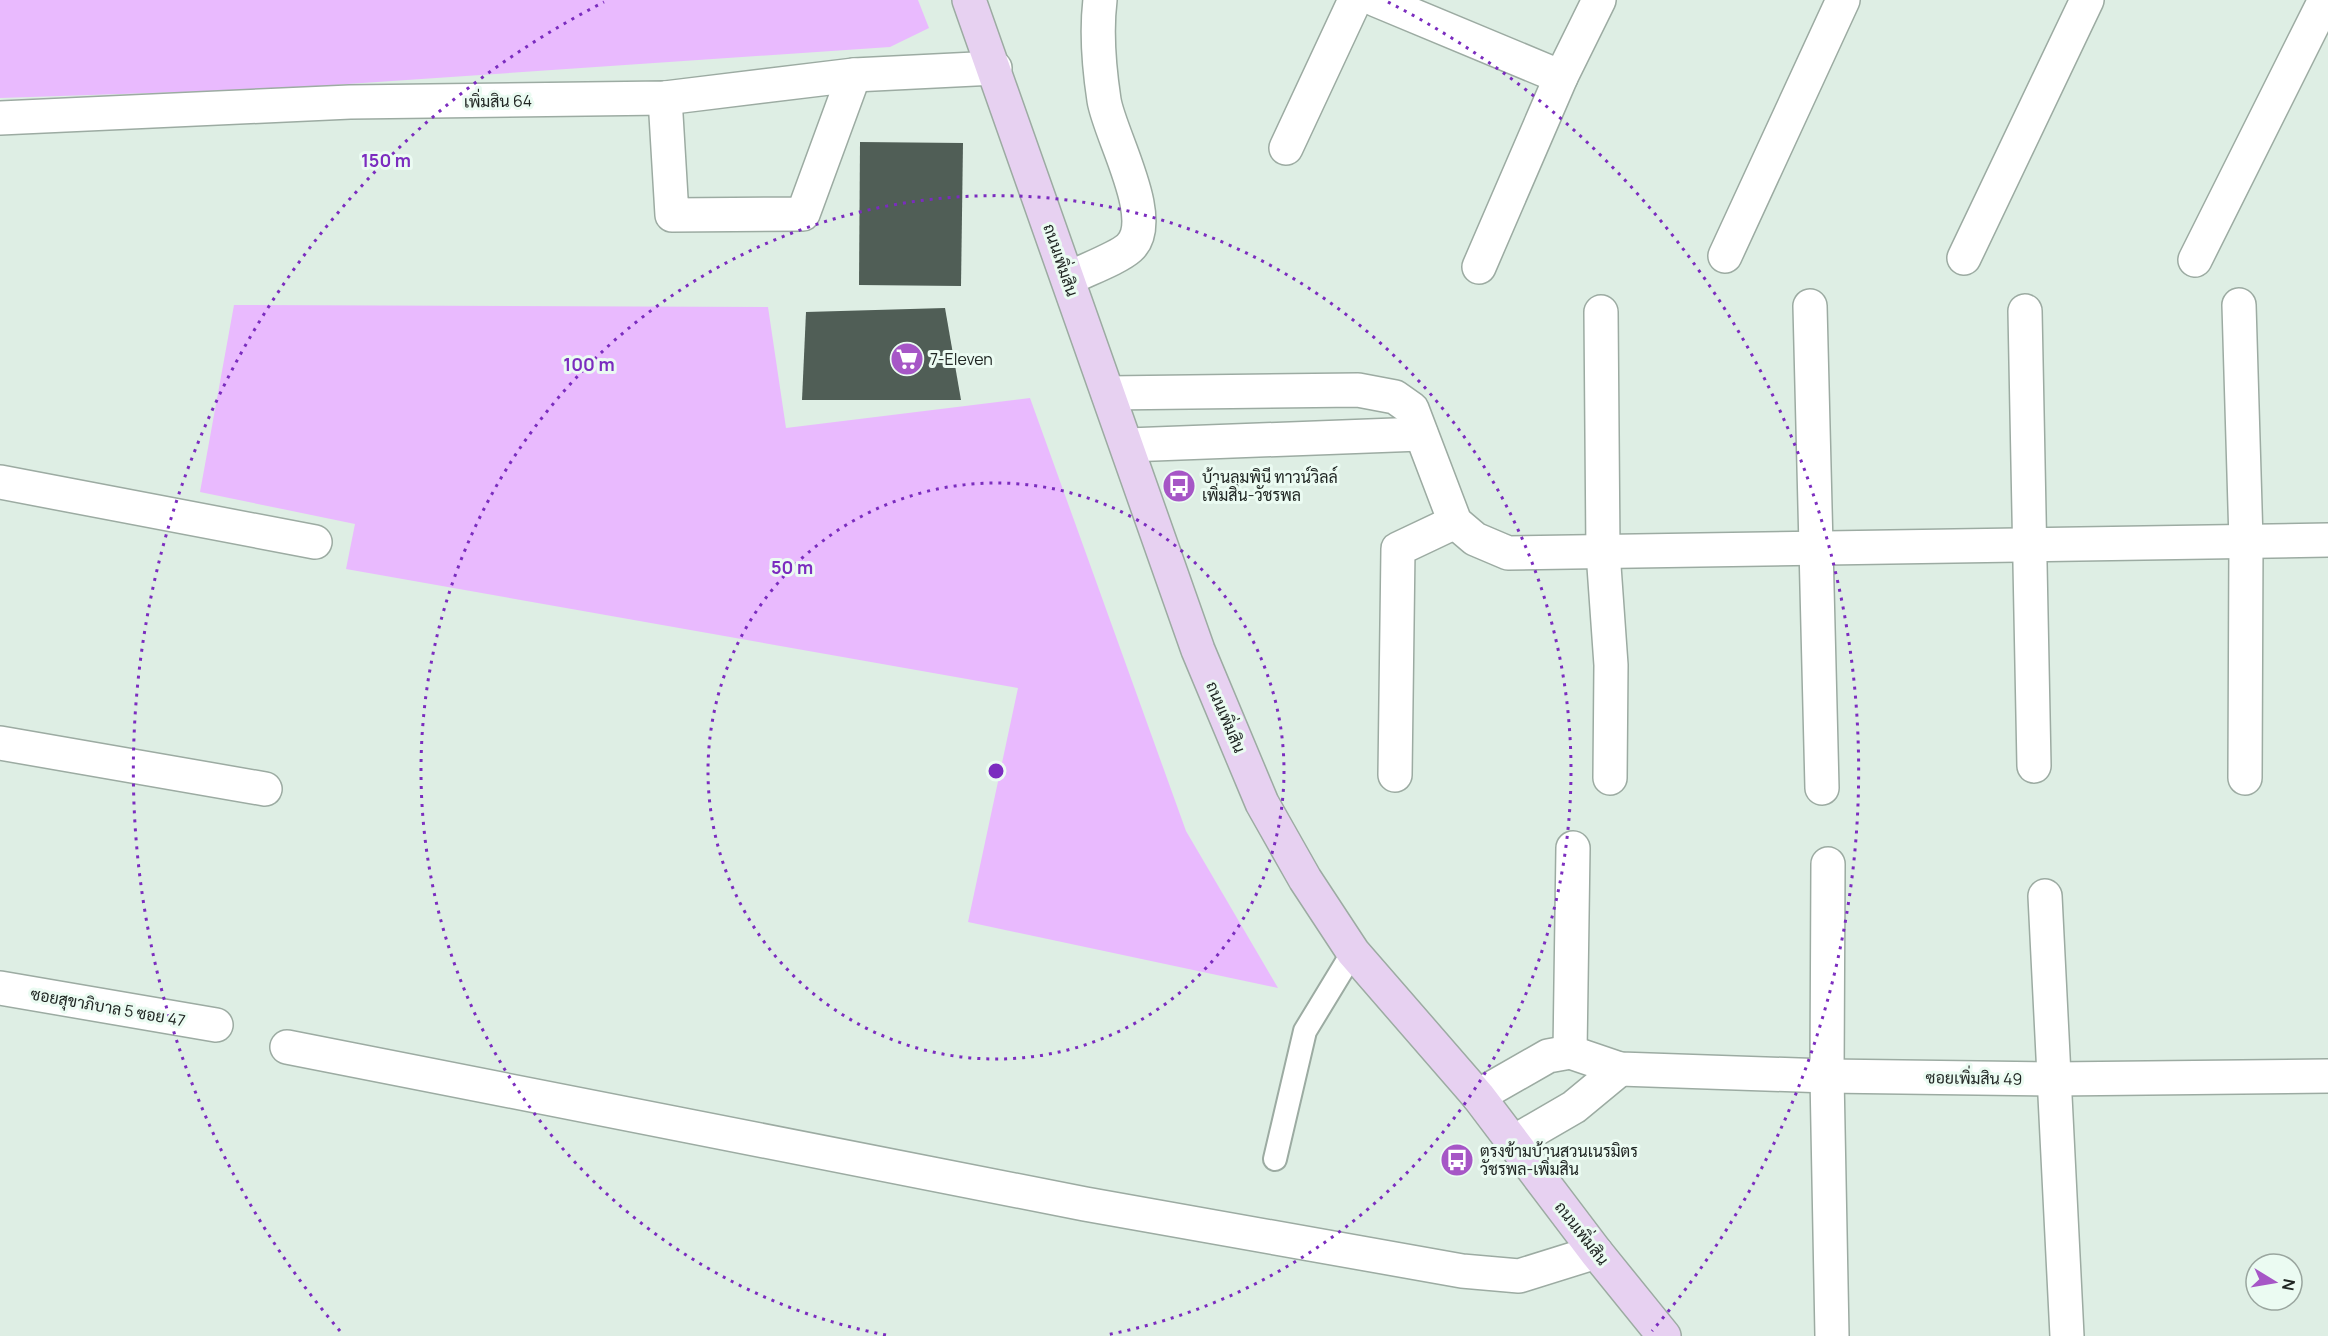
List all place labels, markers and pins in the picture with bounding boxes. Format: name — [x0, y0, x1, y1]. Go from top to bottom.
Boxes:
supermarket icon: 7-Eleven — [889, 341, 925, 377]
place label: 7-Eleven — [930, 348, 993, 370]
place label: บ้านลุมพินี ทาวน์วิลล์ เพิ่มสิน-วัชรพล — [1202, 465, 1338, 506]
bus stop icon: บ้านลุมพินี ทาวน์วิลล์ เพิ่มสิน-วัชรพล — [1161, 468, 1197, 504]
centre of rings — [986, 761, 1006, 781]
place label: ตรงข้ามบ้านสวนเนรมิตร วัชรพล-เพิ่มสิน — [1480, 1140, 1638, 1180]
bus stop icon: ตรงข้ามบ้านสวนเนรมิตร วัชรพล-เพิ่มสิน — [1439, 1142, 1475, 1178]

